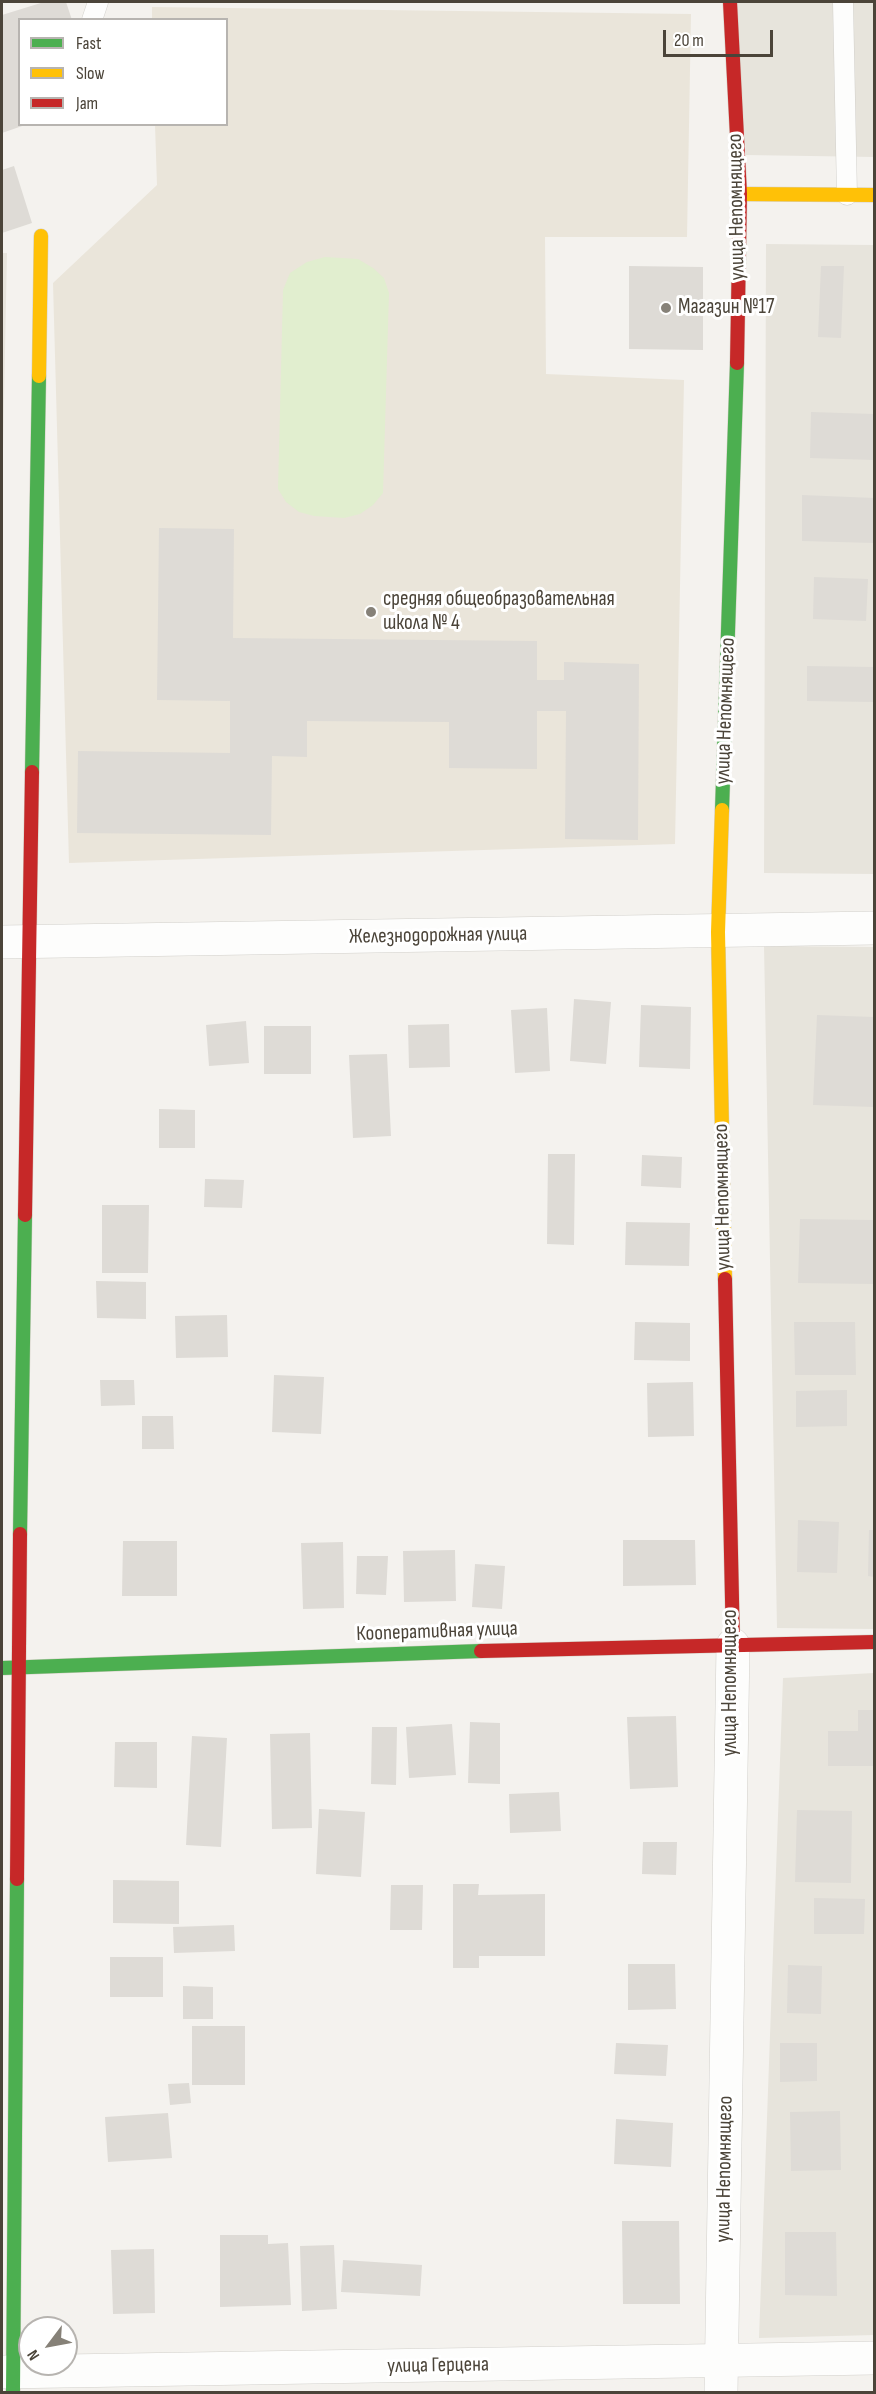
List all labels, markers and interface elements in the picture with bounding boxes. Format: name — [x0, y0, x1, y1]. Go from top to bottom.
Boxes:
legend — [18, 18, 228, 126]
scale bar — [666, 18, 776, 56]
text: 20 m — [674, 30, 704, 51]
text: Fast — [76, 33, 101, 54]
text: Slow — [76, 63, 105, 84]
text: Jam — [76, 93, 98, 114]
street label: улица Непомнящего — [723, 133, 751, 281]
place label: Магазин №17 — [678, 295, 774, 321]
marker: Магазин №17 — [659, 301, 673, 315]
place label: средняя общеобразовательная школа № 4 — [383, 587, 615, 637]
marker: средняя общеобразовательная школа № 4 — [364, 605, 378, 619]
street label: улица Непомнящего — [711, 637, 741, 785]
street label: Железнодорожная улица — [349, 922, 527, 950]
street label: улица Непомнящего — [709, 1123, 737, 1271]
street label: улица Непомнящего — [718, 1610, 744, 1756]
street label: Кооперативная улица — [356, 1617, 518, 1647]
street label: улица Непомнящего — [711, 2095, 739, 2243]
north arrow — [18, 2316, 78, 2376]
text: N — [24, 2346, 44, 2363]
street label: улица Герцена — [387, 2353, 489, 2379]

